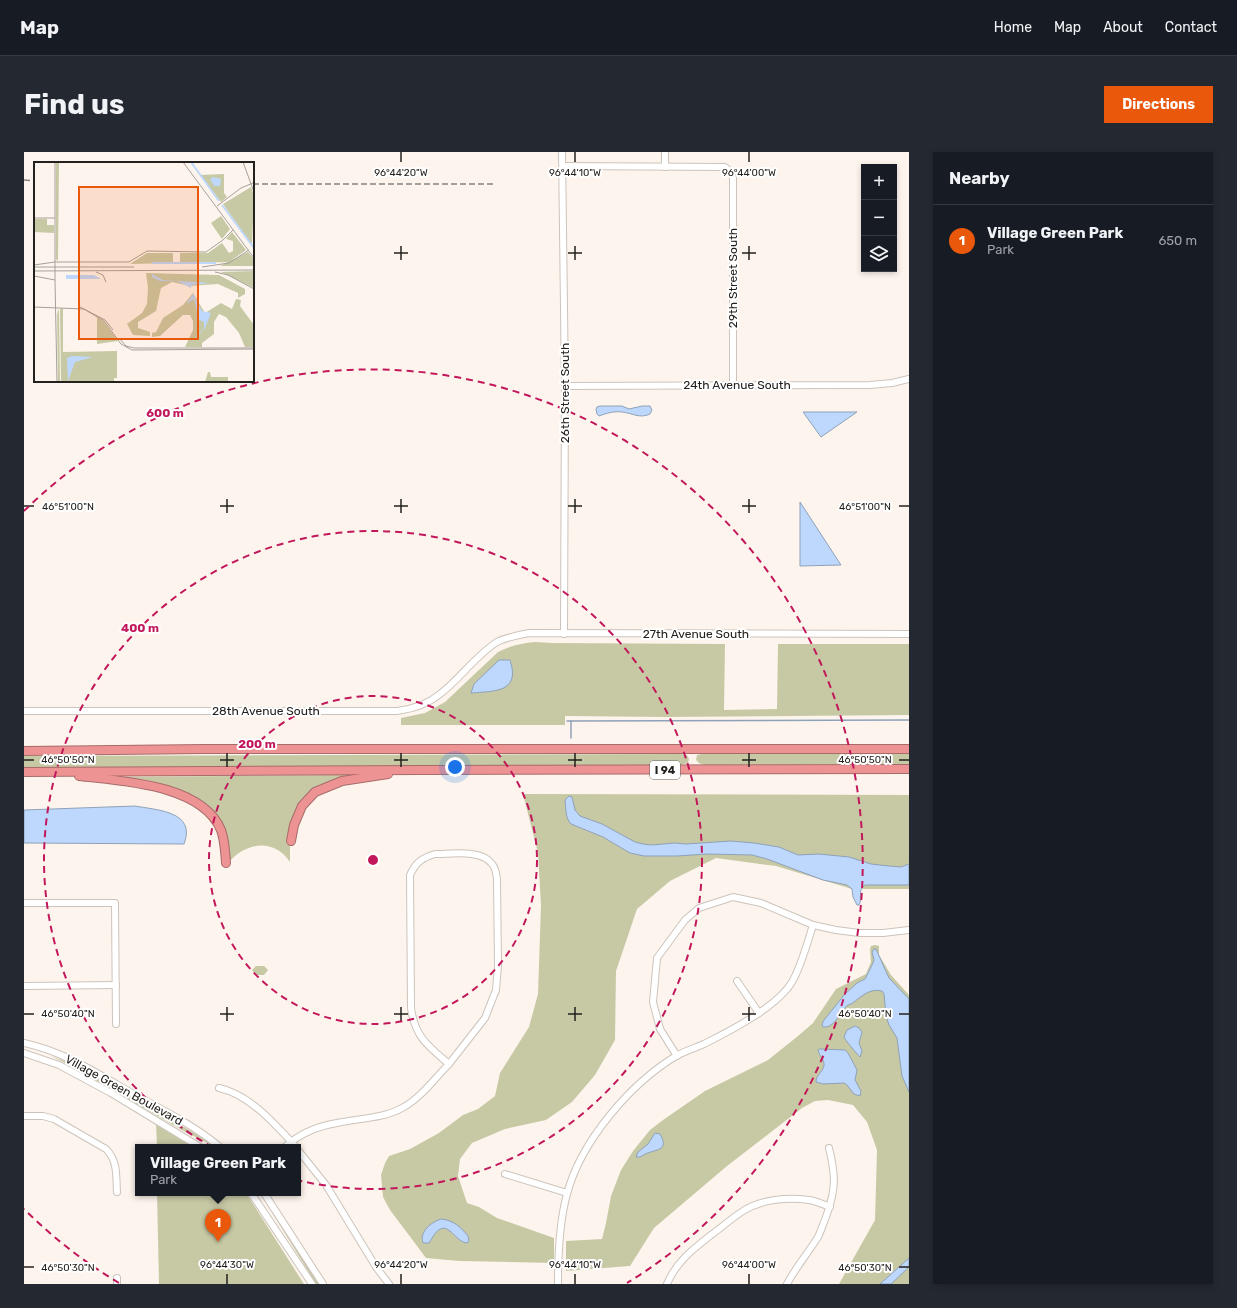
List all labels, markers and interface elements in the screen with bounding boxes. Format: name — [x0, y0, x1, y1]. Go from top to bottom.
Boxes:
text: Map — [20, 16, 59, 39]
text: Home — [994, 19, 1032, 36]
text: Map — [1054, 19, 1081, 36]
text: About — [1103, 19, 1143, 36]
text: Contact — [1165, 19, 1217, 36]
button: Directions — [1104, 86, 1213, 123]
text: Find us — [24, 88, 124, 121]
inset map — [34, 162, 254, 382]
map controls — [861, 164, 897, 272]
button: + — [861, 164, 897, 200]
text: 96°44'20"W — [374, 167, 428, 179]
text: 96°44'10"W — [549, 167, 601, 179]
text: 96°44'00"W — [722, 167, 776, 179]
text: Nearby — [949, 168, 1010, 188]
button: − — [861, 200, 897, 236]
text: Village Green Park — [987, 224, 1123, 242]
street label: 29th Street South — [726, 228, 740, 328]
text: 1 — [959, 233, 965, 248]
text: 650 m — [1158, 233, 1197, 248]
button: layers — [861, 236, 897, 272]
text: Park — [987, 242, 1014, 257]
street label: 26th Street South — [558, 343, 572, 443]
street label: 24th Avenue South — [683, 378, 791, 392]
text: 600 m — [146, 406, 184, 420]
text: 46°51'00"N — [42, 501, 94, 513]
text: 46°51'00"N — [839, 501, 891, 513]
text: 400 m — [121, 621, 159, 635]
street label: 27th Avenue South — [643, 627, 749, 641]
street label: 28th Avenue South — [212, 704, 320, 718]
text: 200 m — [238, 737, 276, 751]
text: 46°50'50"N — [41, 754, 95, 766]
text: 46°50'50"N — [838, 754, 892, 766]
your location — [445, 757, 465, 777]
road number: I 94 — [650, 761, 680, 779]
centre of rings — [366, 853, 380, 867]
text: 46°50'40"N — [41, 1008, 95, 1020]
text: 46°50'40"N — [838, 1008, 892, 1020]
street label: Village Green Boulevard — [63, 1052, 185, 1128]
popup — [135, 1144, 301, 1196]
text: Village Green Park — [150, 1154, 286, 1172]
text: Park — [150, 1172, 177, 1187]
pin: 1 — [205, 1209, 231, 1242]
text: 96°44'30"W — [200, 1259, 254, 1271]
text: 96°44'20"W — [374, 1259, 428, 1271]
text: 96°44'10"W — [549, 1259, 601, 1271]
text: 96°44'00"W — [722, 1259, 776, 1271]
text: 46°50'30"N — [41, 1262, 95, 1274]
text: 46°50'30"N — [838, 1262, 892, 1274]

